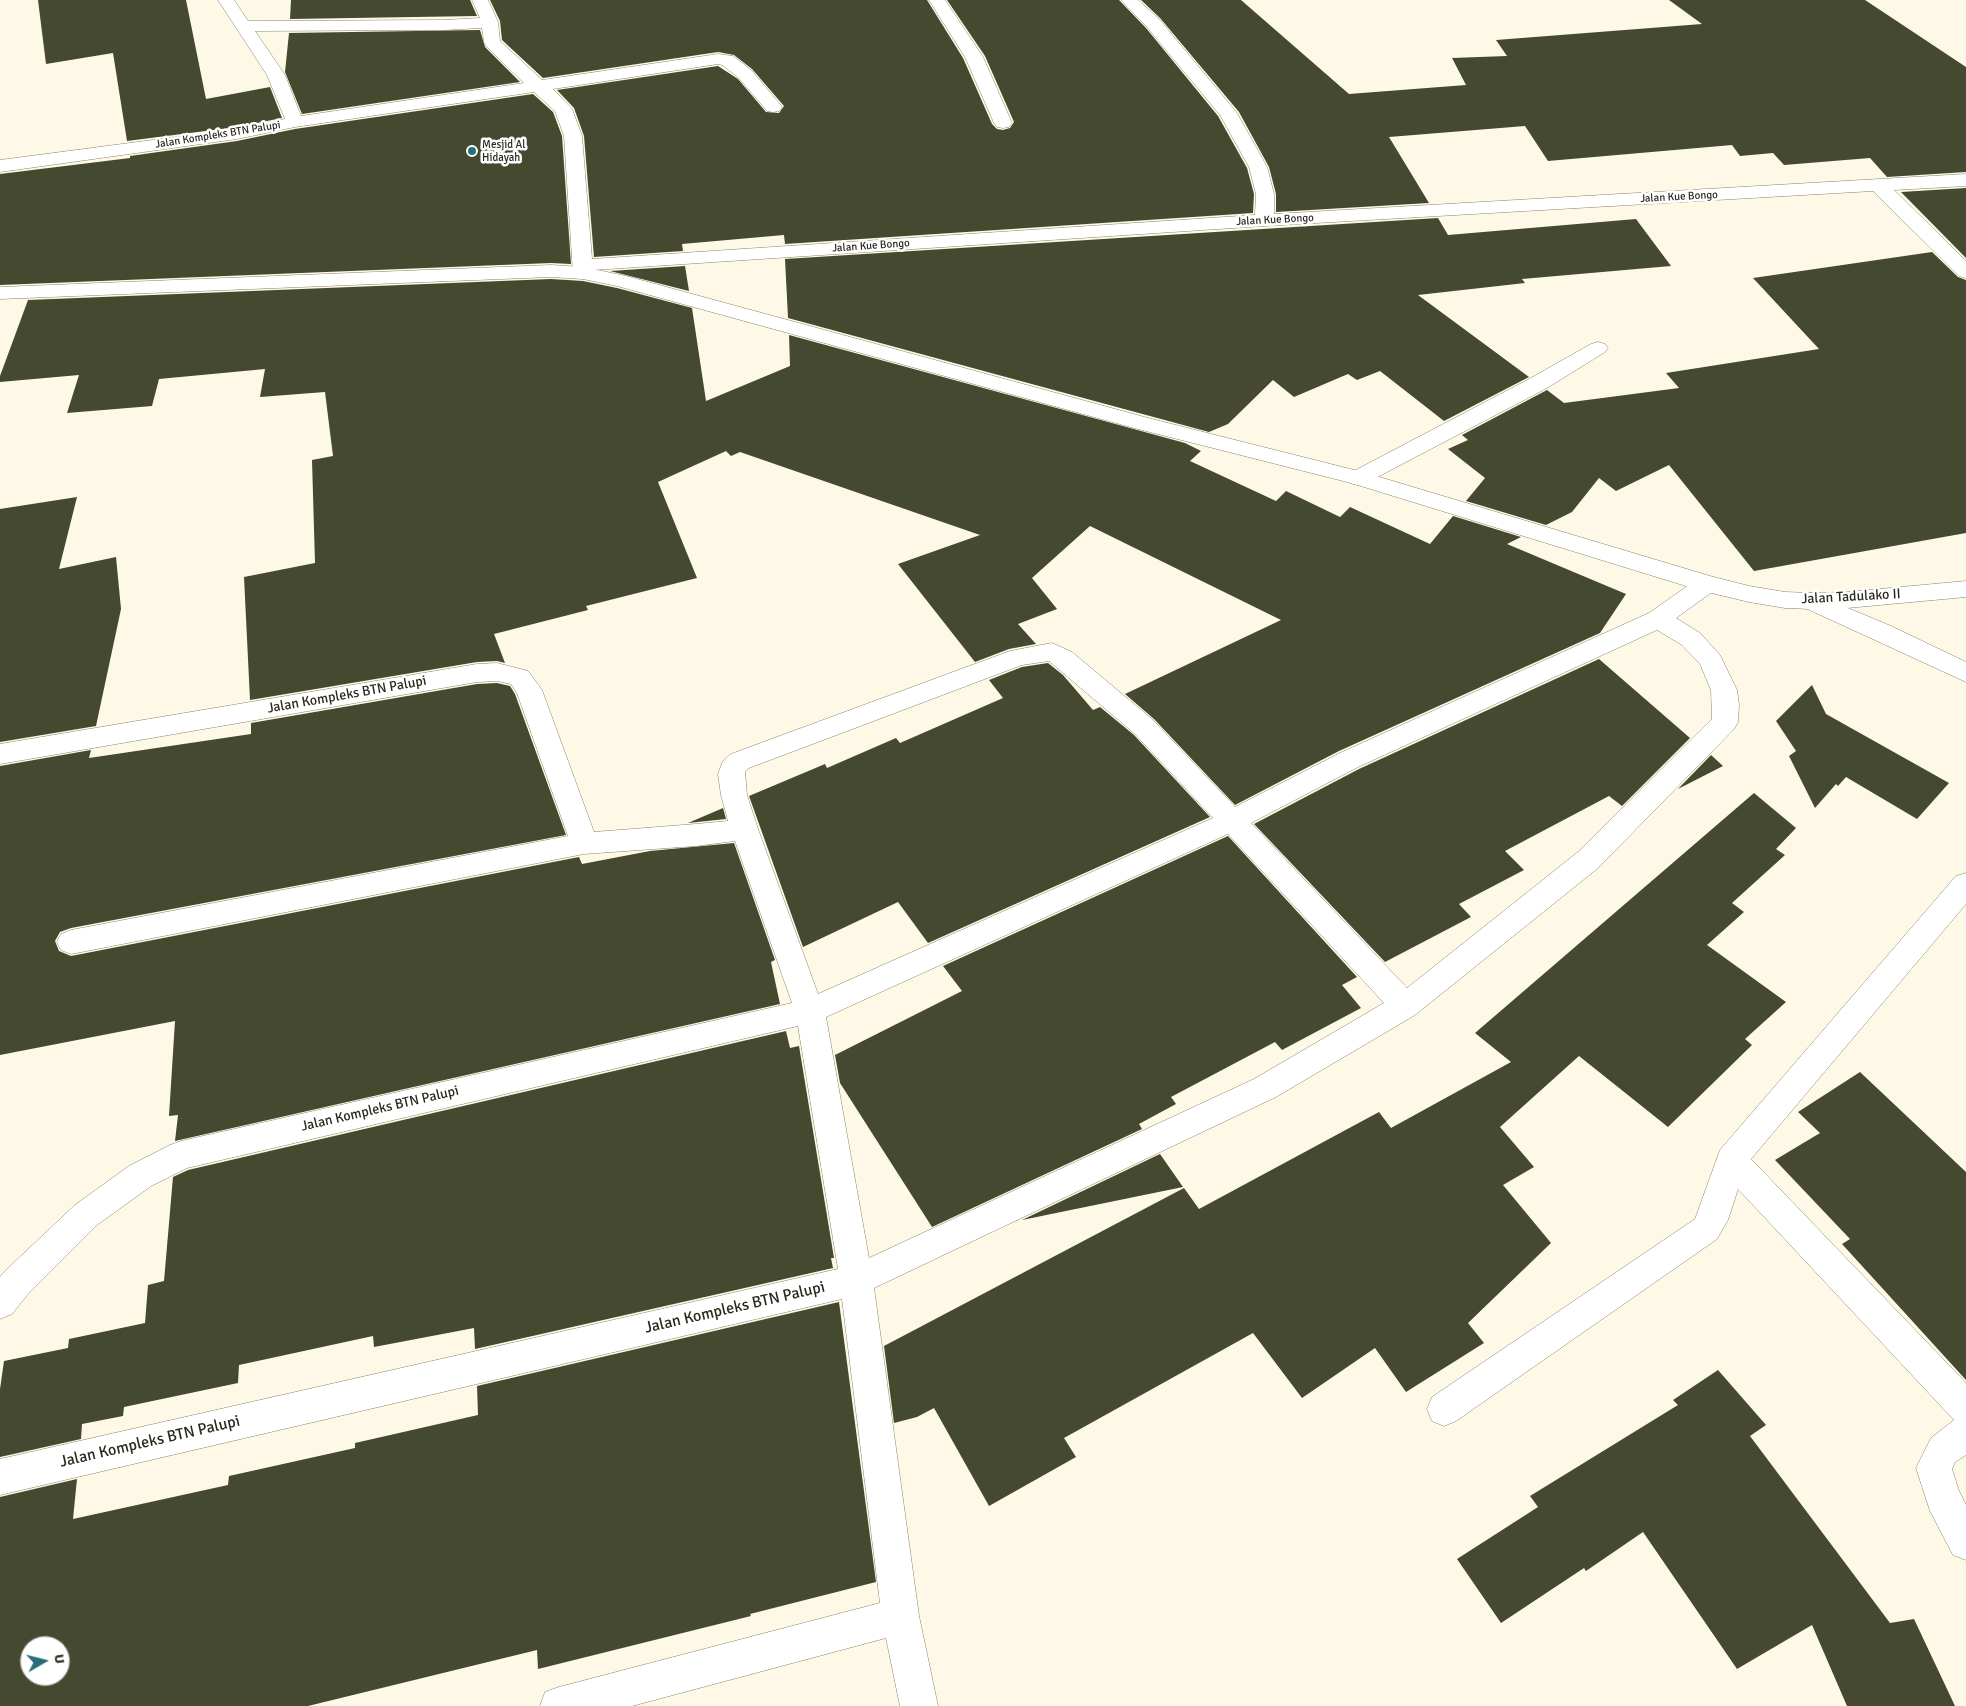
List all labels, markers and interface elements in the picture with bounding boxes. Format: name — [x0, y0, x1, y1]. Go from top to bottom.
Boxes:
street label: Jalan Kompleks BTN Palupi — [154, 119, 282, 151]
place label: Mesjid Al Hidayah — [482, 138, 525, 164]
marker: Mesjid Al Hidayah — [466, 145, 478, 157]
street label: Jalan Kue Bongo — [1640, 188, 1718, 206]
street label: Jalan Kue Bongo — [1236, 211, 1314, 229]
street label: Jalan Kue Bongo — [832, 237, 910, 255]
street label: Jalan Tadulako II — [1801, 586, 1901, 608]
street label: Jalan Kompleks BTN Palupi — [266, 673, 428, 717]
street label: Jalan Kompleks BTN Palupi — [300, 1083, 460, 1135]
street label: Jalan Kompleks BTN Palupi — [643, 1278, 827, 1338]
street label: Jalan Kompleks BTN Palupi — [58, 1412, 242, 1472]
north arrow — [20, 1636, 70, 1686]
text: U — [50, 1653, 68, 1665]

